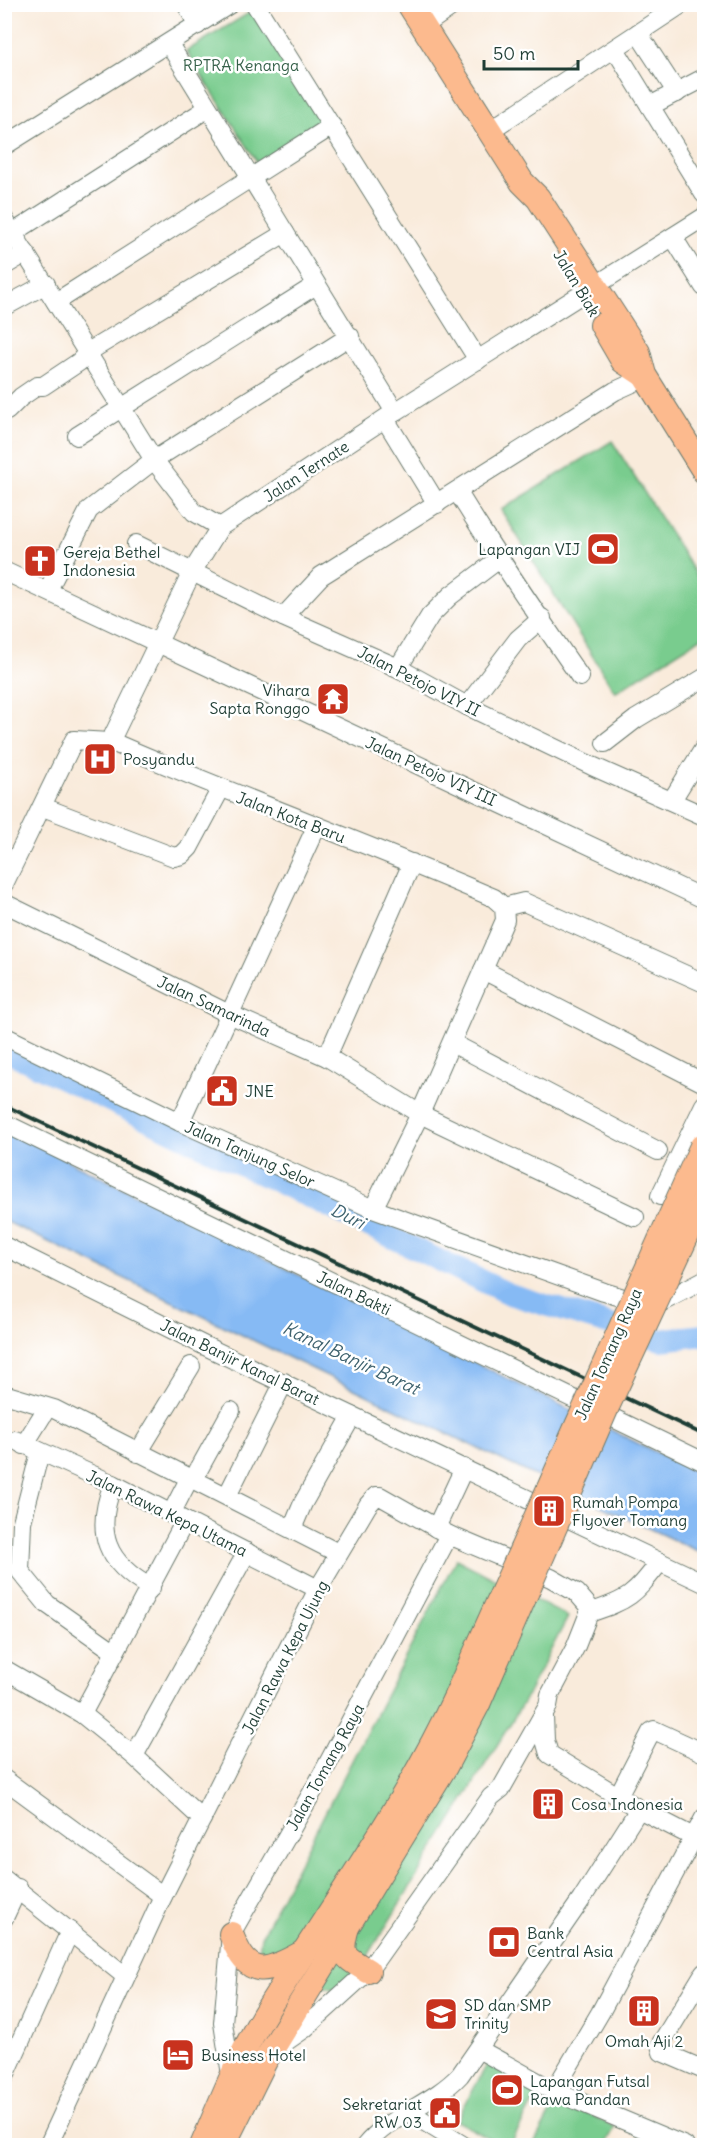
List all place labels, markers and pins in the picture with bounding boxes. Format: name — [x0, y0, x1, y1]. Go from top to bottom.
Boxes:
sports icon: Lapangan VIJ — [585, 531, 621, 567]
place label: Lapangan VIJ — [478, 539, 580, 559]
place label: Gereja Bethel Indonesia — [63, 542, 160, 580]
church icon: Gereja Bethel Indonesia — [22, 543, 58, 579]
place label: Vihara Sapta Ronggo — [209, 680, 310, 718]
temple icon: Vihara Sapta Ronggo — [315, 681, 351, 717]
hospital icon: Posyandu — [82, 741, 118, 777]
place label: Posyandu — [123, 749, 195, 769]
public building icon: JNE — [204, 1073, 240, 1109]
place label: JNE — [245, 1081, 274, 1101]
place label: Rumah Pompa Flyover Tomang — [572, 1492, 687, 1530]
building icon: Rumah Pompa Flyover Tomang — [531, 1493, 567, 1529]
building icon: Cosa Indonesia — [530, 1786, 566, 1822]
place label: Cosa Indonesia — [571, 1794, 683, 1814]
place label: Bank Central Asia — [527, 1923, 613, 1961]
bank icon: Bank Central Asia — [486, 1924, 522, 1960]
building icon: Omah Aji 2 — [626, 1993, 662, 2029]
place label: SD dan SMP Trinity — [464, 1995, 552, 2033]
school or university icon: SD dan SMP Trinity — [423, 1996, 459, 2032]
place label: Omah Aji 2 — [605, 2031, 684, 2051]
hotel icon: Business Hotel — [160, 2037, 196, 2073]
place label: Business Hotel — [201, 2045, 306, 2065]
place label: Lapangan Futsal Rawa Pandan — [530, 2071, 650, 2109]
sports icon: Lapangan Futsal Rawa Pandan — [489, 2072, 525, 2108]
place label: Sekretariat RW 03 — [342, 2094, 423, 2132]
public building icon: Sekretariat RW 03 — [427, 2095, 463, 2131]

